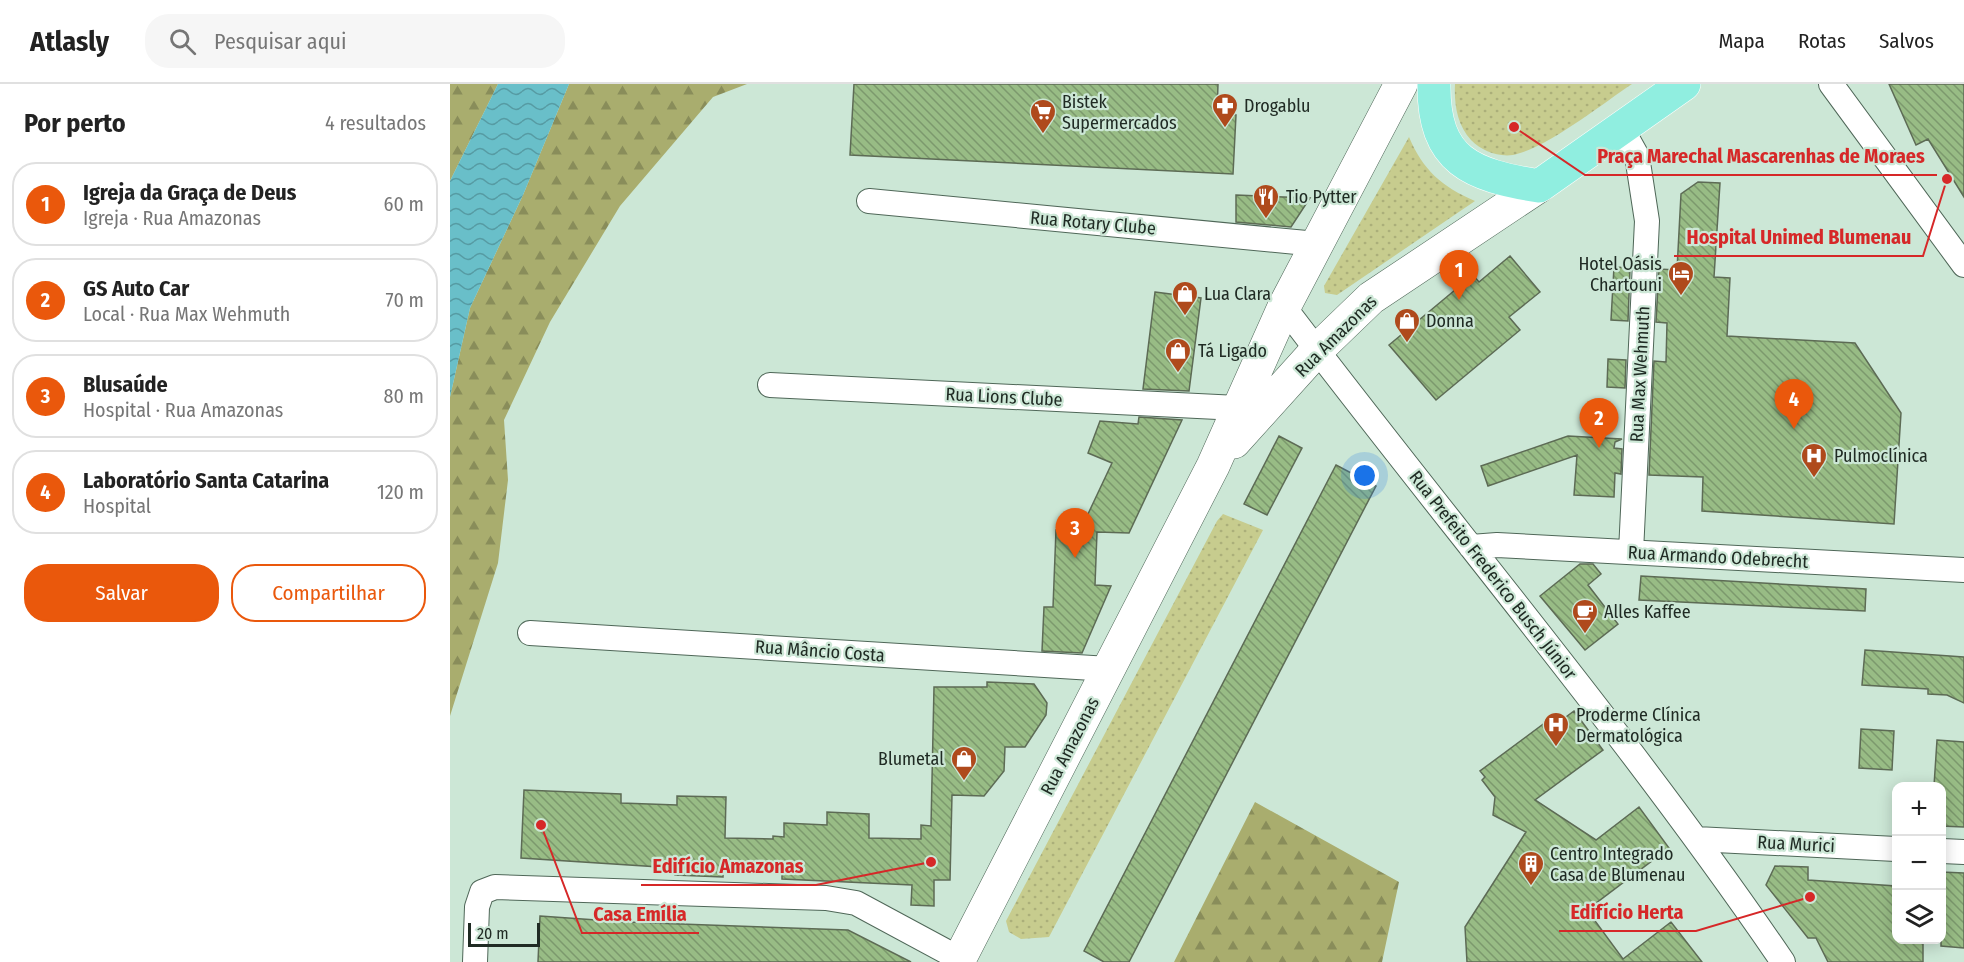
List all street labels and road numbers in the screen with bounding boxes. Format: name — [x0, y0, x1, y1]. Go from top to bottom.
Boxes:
street label: Rua Rotary Clube — [1029, 207, 1157, 239]
street label: Rua Amazonas — [1290, 290, 1382, 382]
street label: Rua Max Wehmuth — [1625, 305, 1655, 443]
street label: Rua Lions Clube — [945, 383, 1063, 411]
street label: Rua Prefeito Frederico Busch Júnior — [1405, 466, 1582, 684]
street label: Rua Armando Odebrecht — [1627, 541, 1809, 573]
street label: Rua Mâncio Costa — [754, 635, 886, 667]
street label: Rua Amazonas — [1036, 693, 1104, 799]
street label: Rua Murici — [1757, 831, 1835, 857]

